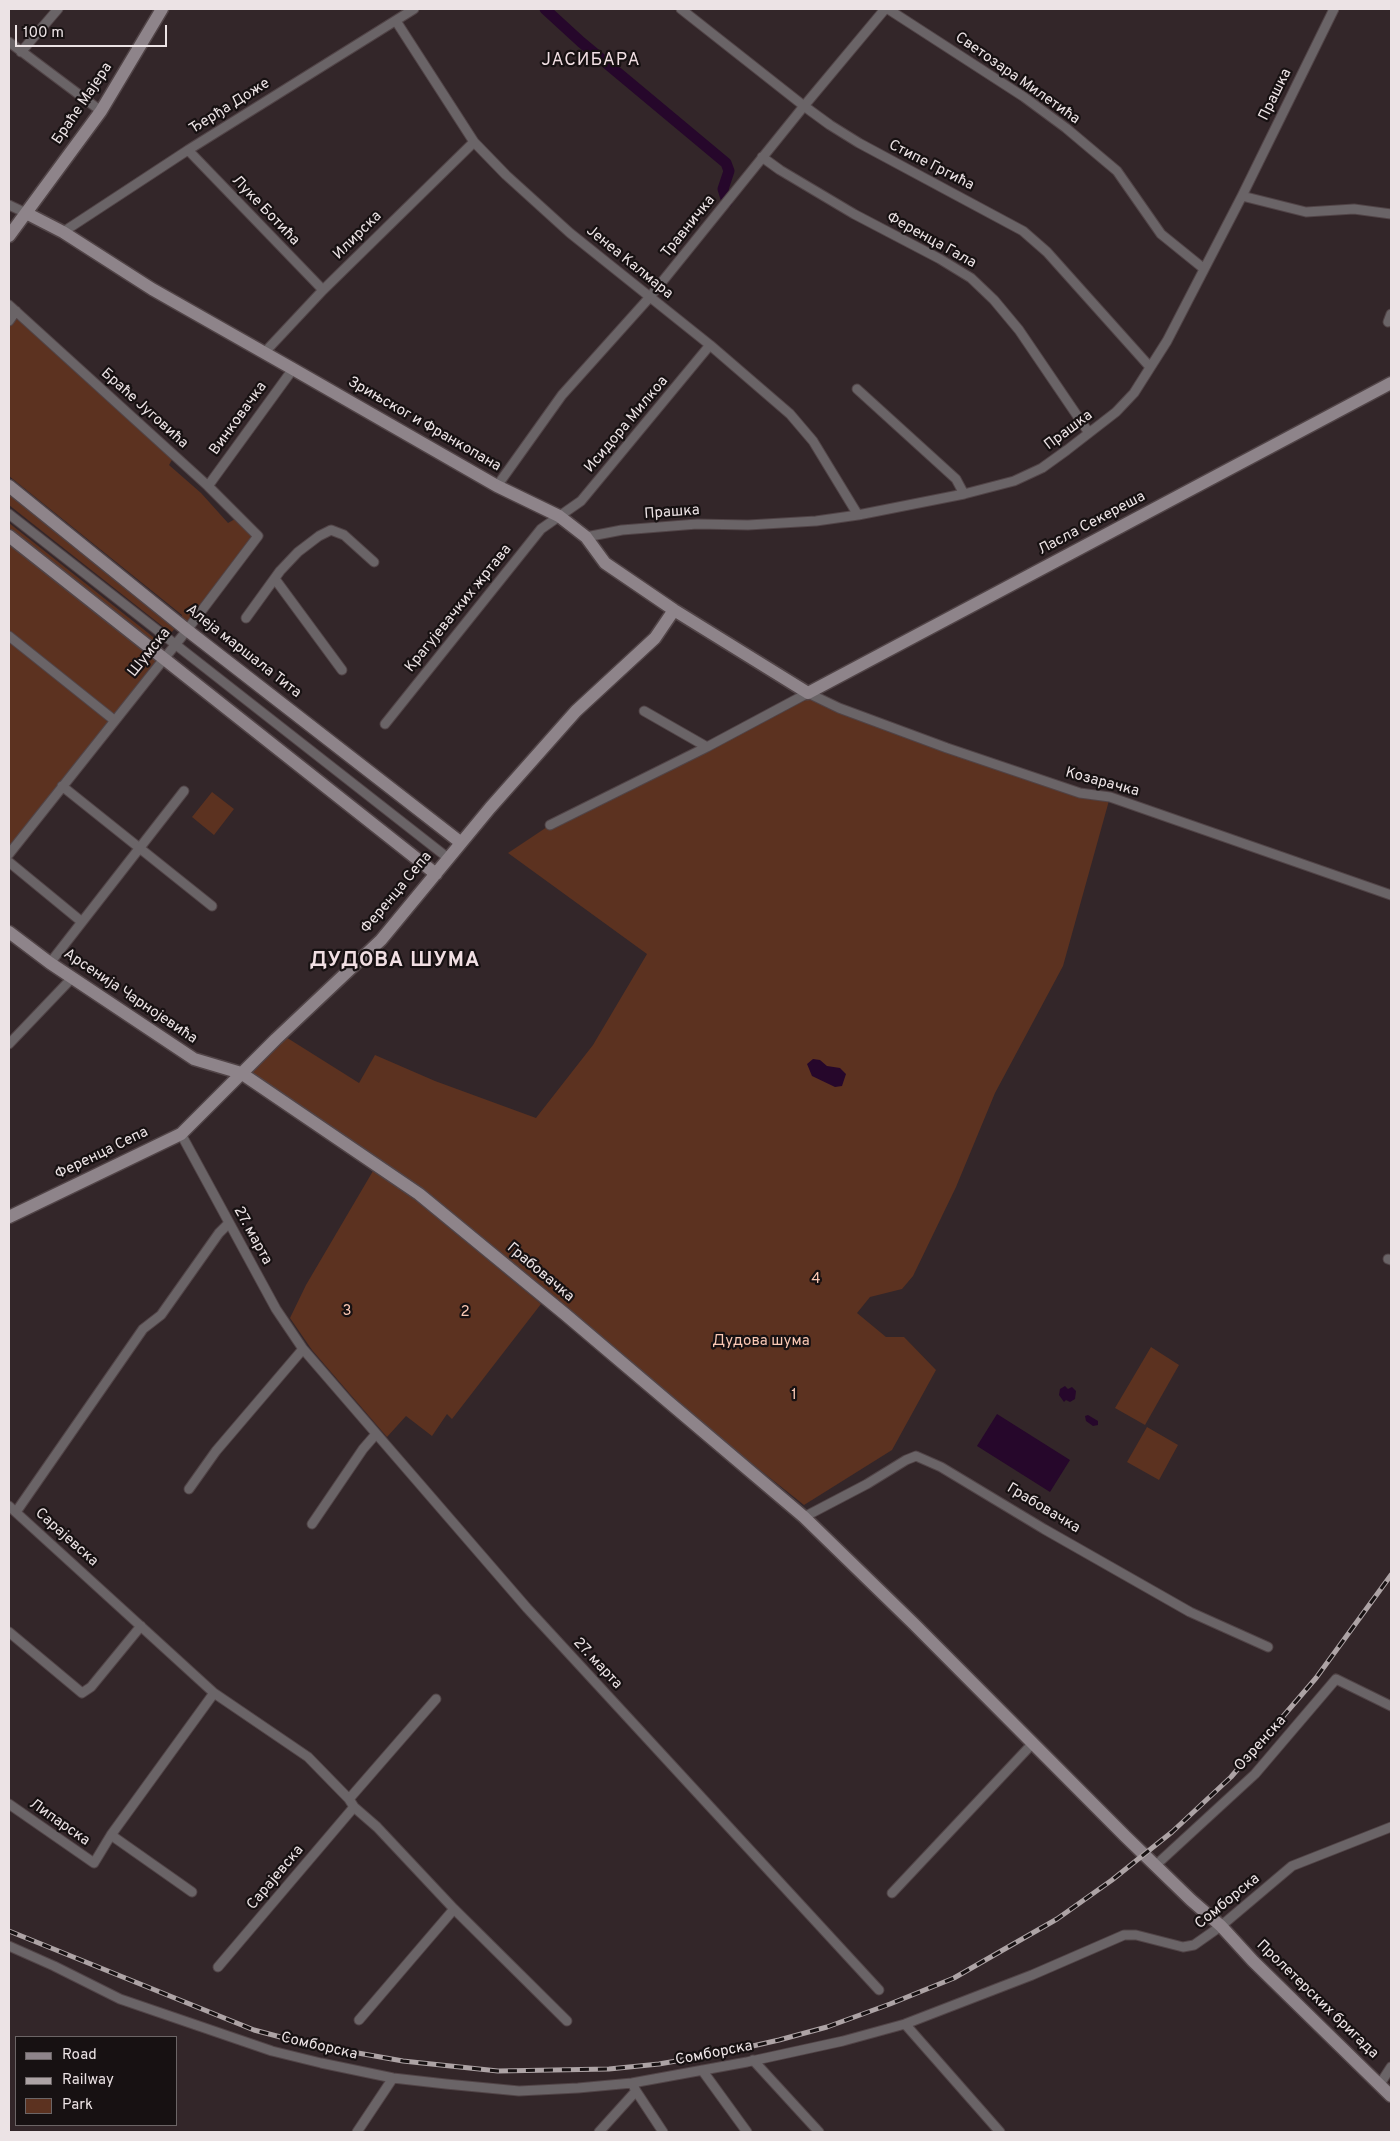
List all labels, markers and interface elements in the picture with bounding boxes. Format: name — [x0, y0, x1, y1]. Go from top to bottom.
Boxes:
scale bar — [18, 15, 170, 47]
text: 100 m — [23, 24, 64, 43]
street label: Светозара Милетића — [951, 29, 1083, 129]
district label: ЈАСИБАРА — [540, 50, 642, 72]
street label: Браће Мајера — [49, 60, 117, 148]
street label: Прашка — [1256, 66, 1296, 124]
street label: Ђерђа Доже — [187, 75, 273, 139]
street label: Стипе Гргића — [885, 137, 977, 195]
street label: Луке Ботића — [227, 172, 303, 250]
street label: Травничка — [658, 192, 720, 262]
street label: Илирска — [330, 208, 386, 264]
street label: Ференца Гала — [883, 209, 979, 273]
street label: Јенеа Калмара — [582, 222, 676, 304]
street label: Браће Југовића — [97, 365, 191, 453]
street label: Исидора Милкоа — [581, 373, 673, 477]
street label: Зрињског и Франкопана — [344, 374, 504, 476]
street label: Винковачка — [206, 379, 272, 459]
street label: Прашка — [1041, 407, 1097, 455]
street label: Ласла Секереша — [1035, 488, 1149, 560]
street label: Прашка — [644, 502, 700, 524]
street label: Крагујевачких жртава — [402, 541, 516, 677]
street label: Алеја маршала Тита — [182, 601, 304, 703]
street label: Шумска — [125, 625, 175, 681]
street label: Козарачка — [1063, 765, 1141, 801]
street label: Ференца Сепа — [358, 848, 436, 938]
street label: Арсенија Чарнојевића — [60, 946, 200, 1048]
district label: ДУДОВА ШУМА — [308, 950, 482, 974]
street label: Ференца Сепа — [53, 1124, 151, 1184]
street label: 27. марта — [229, 1204, 275, 1268]
street label: Грабовачка — [503, 1240, 577, 1306]
park label: 4 — [811, 1271, 821, 1289]
park label: 3 — [342, 1303, 352, 1321]
park label: 2 — [460, 1304, 470, 1322]
park label: Дудова шума — [712, 1333, 810, 1351]
park label: 1 — [791, 1387, 797, 1405]
street label: Грабовачка — [1003, 1480, 1083, 1538]
street label: Сарајевска — [31, 1505, 101, 1571]
street label: 27. марта — [569, 1635, 625, 1693]
street label: Озренска — [1231, 1712, 1291, 1776]
street label: Липарска — [25, 1796, 93, 1850]
street label: Сарајевска — [244, 1842, 308, 1914]
street label: Сомборска — [1192, 1870, 1264, 1934]
street label: Пролетерских бригада — [1252, 1937, 1382, 2063]
street label: Сомборска — [279, 2029, 359, 2065]
legend — [15, 2036, 178, 2126]
street label: Сомборска — [674, 2038, 754, 2070]
text: Road — [62, 2046, 97, 2065]
text: Railway — [62, 2071, 114, 2090]
text: Park — [62, 2096, 93, 2115]

